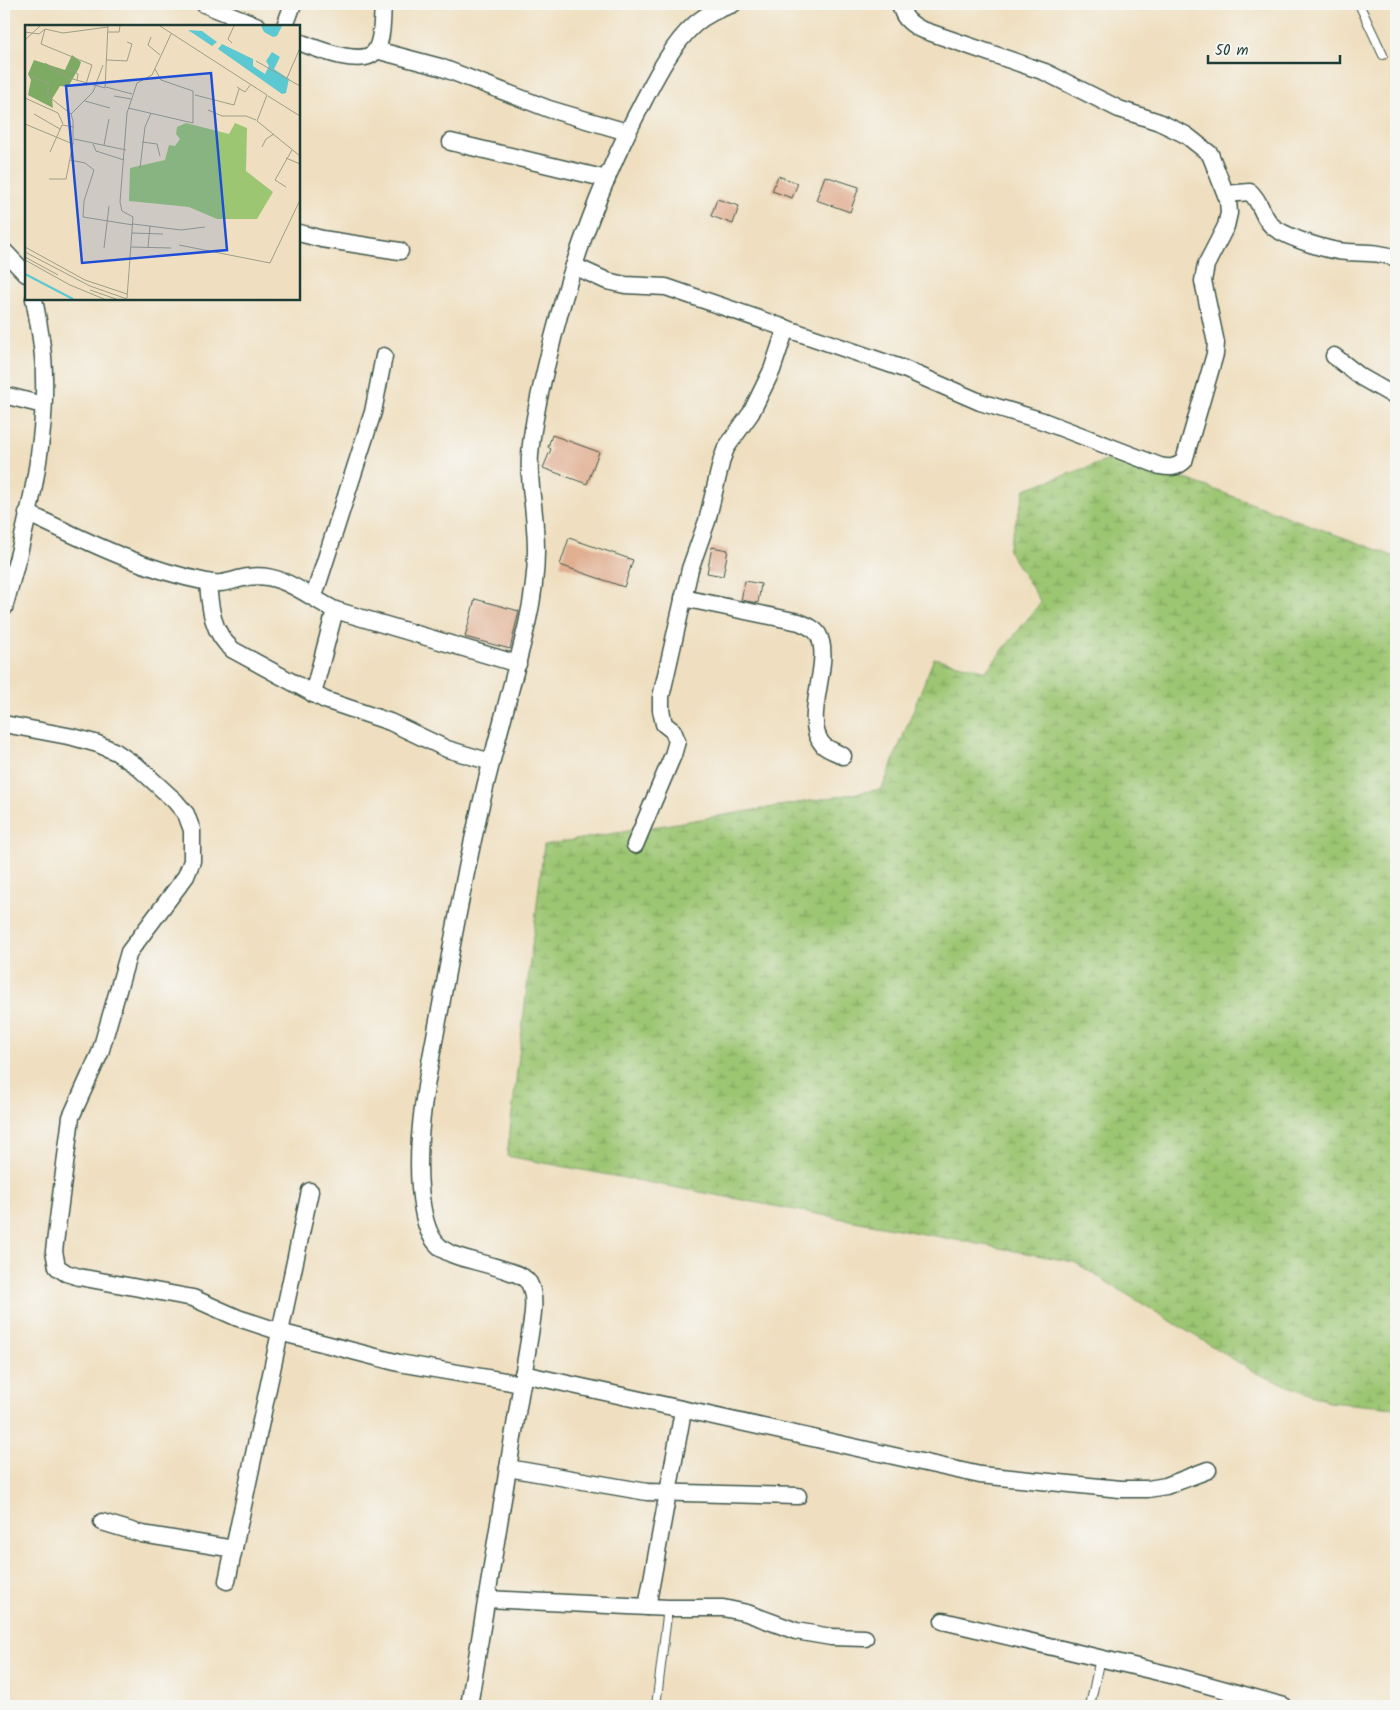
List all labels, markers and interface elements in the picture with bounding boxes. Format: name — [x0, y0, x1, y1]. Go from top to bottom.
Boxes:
inset map — [25, 25, 300, 300]
scale bar — [1208, 32, 1340, 64]
text: 50 m — [1215, 39, 1249, 63]

